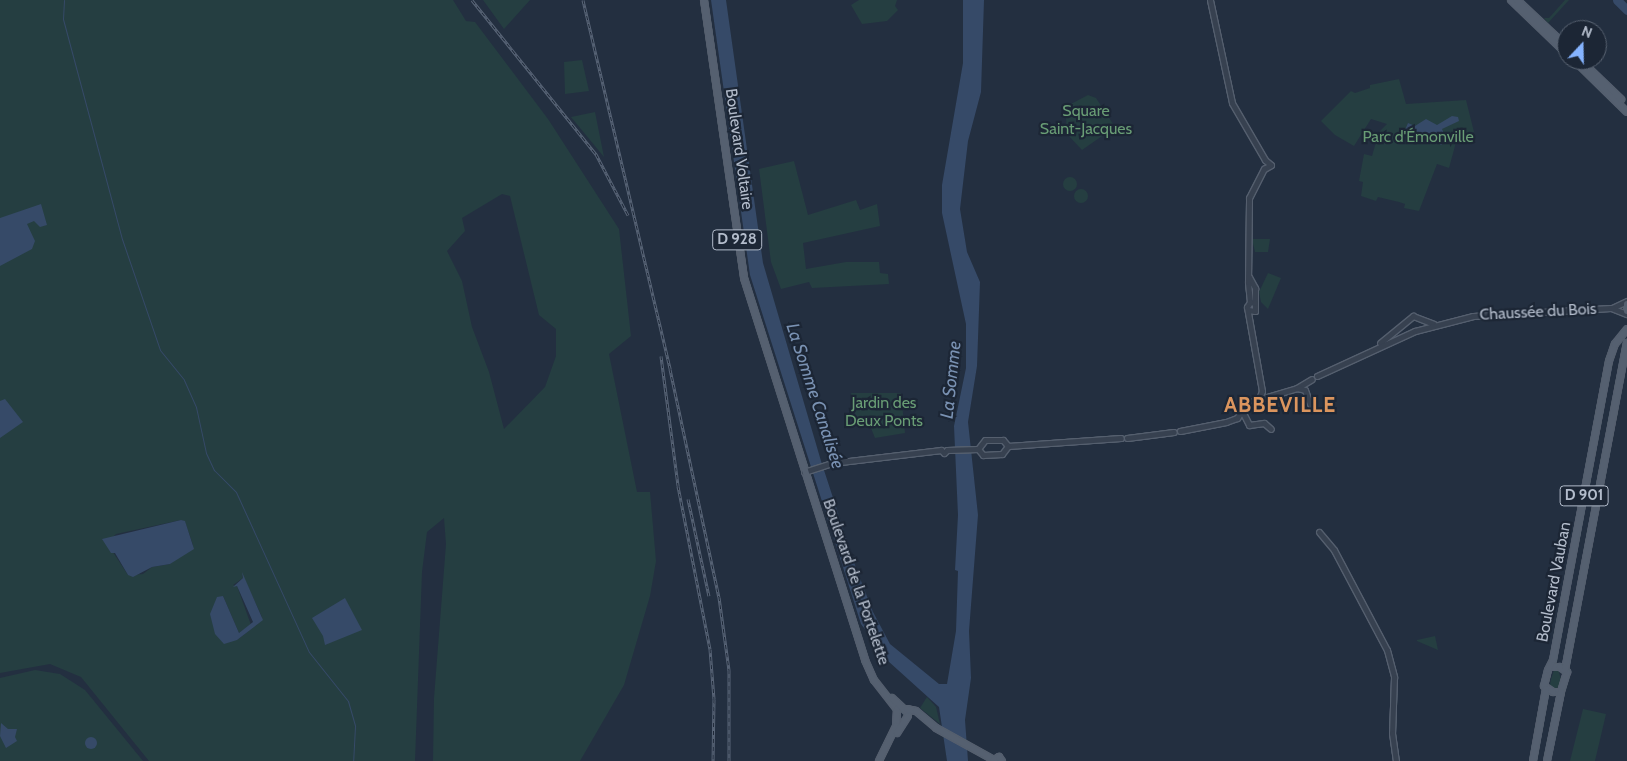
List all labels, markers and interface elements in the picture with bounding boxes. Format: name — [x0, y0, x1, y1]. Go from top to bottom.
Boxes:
north arrow — [1557, 20, 1607, 70]
text: N — [1579, 22, 1595, 42]
street label: Boulevard Voltaire — [721, 87, 757, 211]
park label: Square Saint-Jacques — [1040, 101, 1132, 139]
park label: Parc d'Émonville — [1362, 127, 1474, 147]
road number: D 928 — [712, 228, 762, 252]
street label: Chaussée du Bois — [1479, 299, 1597, 325]
water label: La Somme Canalisée — [781, 320, 849, 472]
water label: La Somme — [936, 340, 966, 420]
district label: ABBEVILLE — [1223, 392, 1337, 418]
park label: Jardin des Deux Ponts — [845, 393, 923, 431]
road number: D 901 — [1559, 484, 1609, 508]
street label: Boulevard de la Portelette — [819, 497, 893, 667]
street label: Boulevard Vauban — [1533, 520, 1575, 644]

